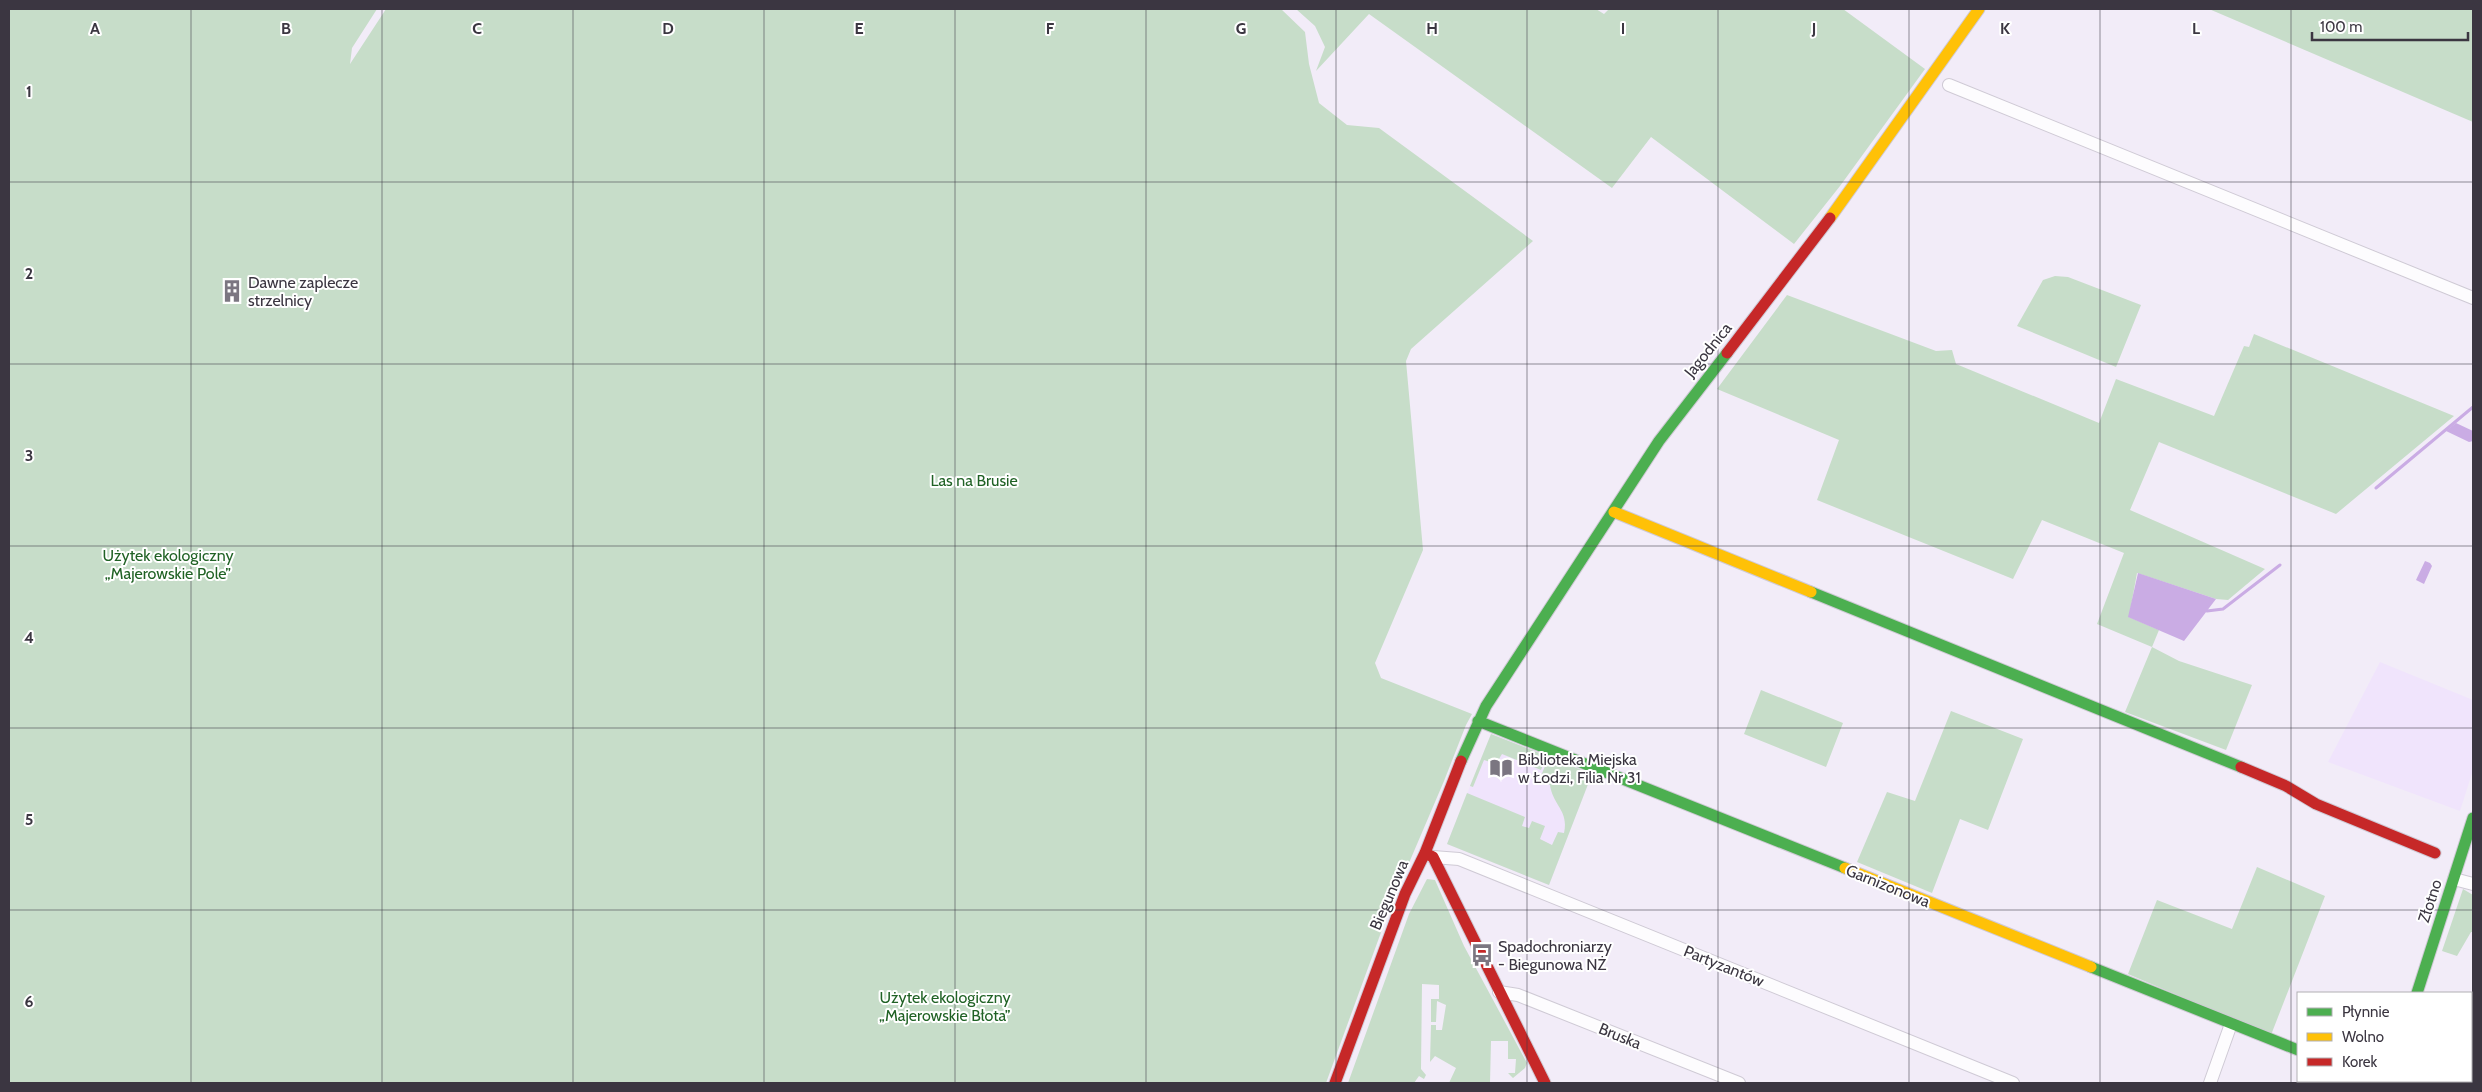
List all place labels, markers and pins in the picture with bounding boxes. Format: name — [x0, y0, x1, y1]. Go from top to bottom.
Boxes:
place label: Dawne zaplecze strzelnicy — [248, 273, 358, 310]
building icon: Dawne zaplecze strzelnicy — [219, 278, 245, 304]
place label: Biblioteka Miejska w Łodzi, Filia Nr 31 — [1518, 750, 1641, 787]
library icon: Biblioteka Miejska w Łodzi, Filia Nr 31 — [1488, 755, 1514, 781]
place label: Spadochroniarzy - Biegunowa NŻ — [1498, 937, 1612, 974]
bus stop icon: Spadochroniarzy - Biegunowa NŻ — [1469, 942, 1495, 968]

